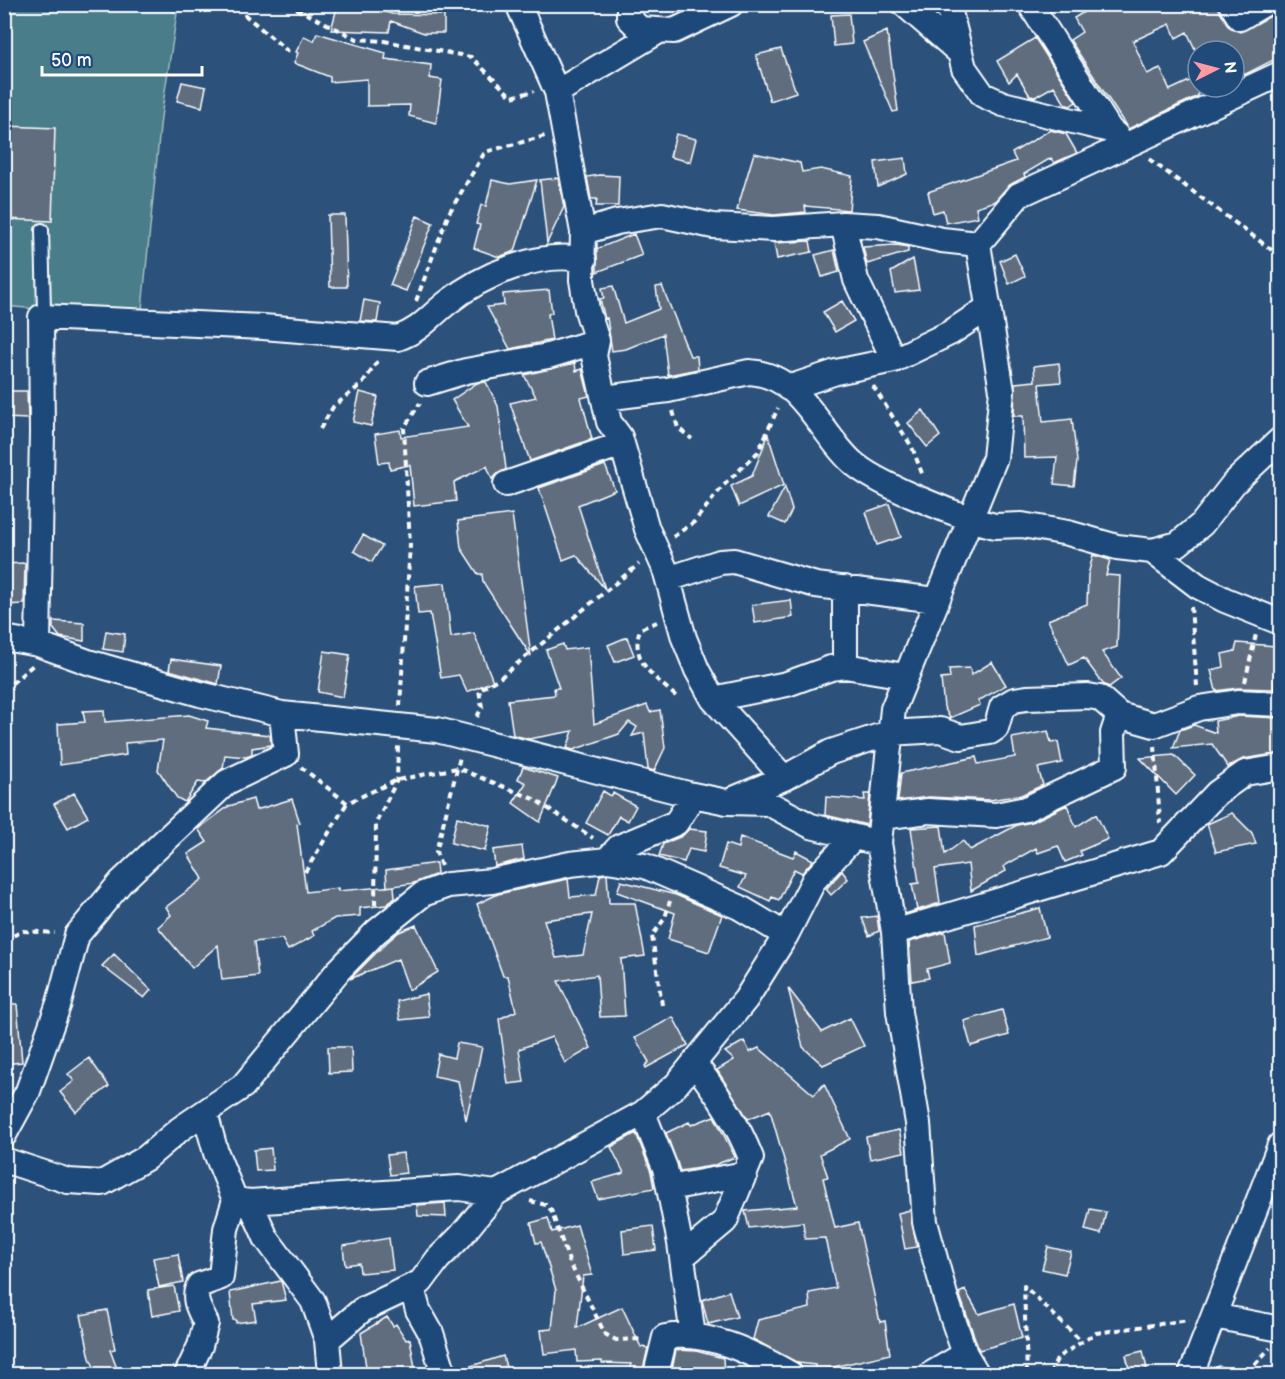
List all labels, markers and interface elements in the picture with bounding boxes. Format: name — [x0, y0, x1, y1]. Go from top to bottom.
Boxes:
scale bar — [42, 39, 202, 77]
north arrow — [1186, 39, 1246, 99]
text: 50 m — [51, 50, 92, 71]
text: N — [1219, 61, 1240, 75]

